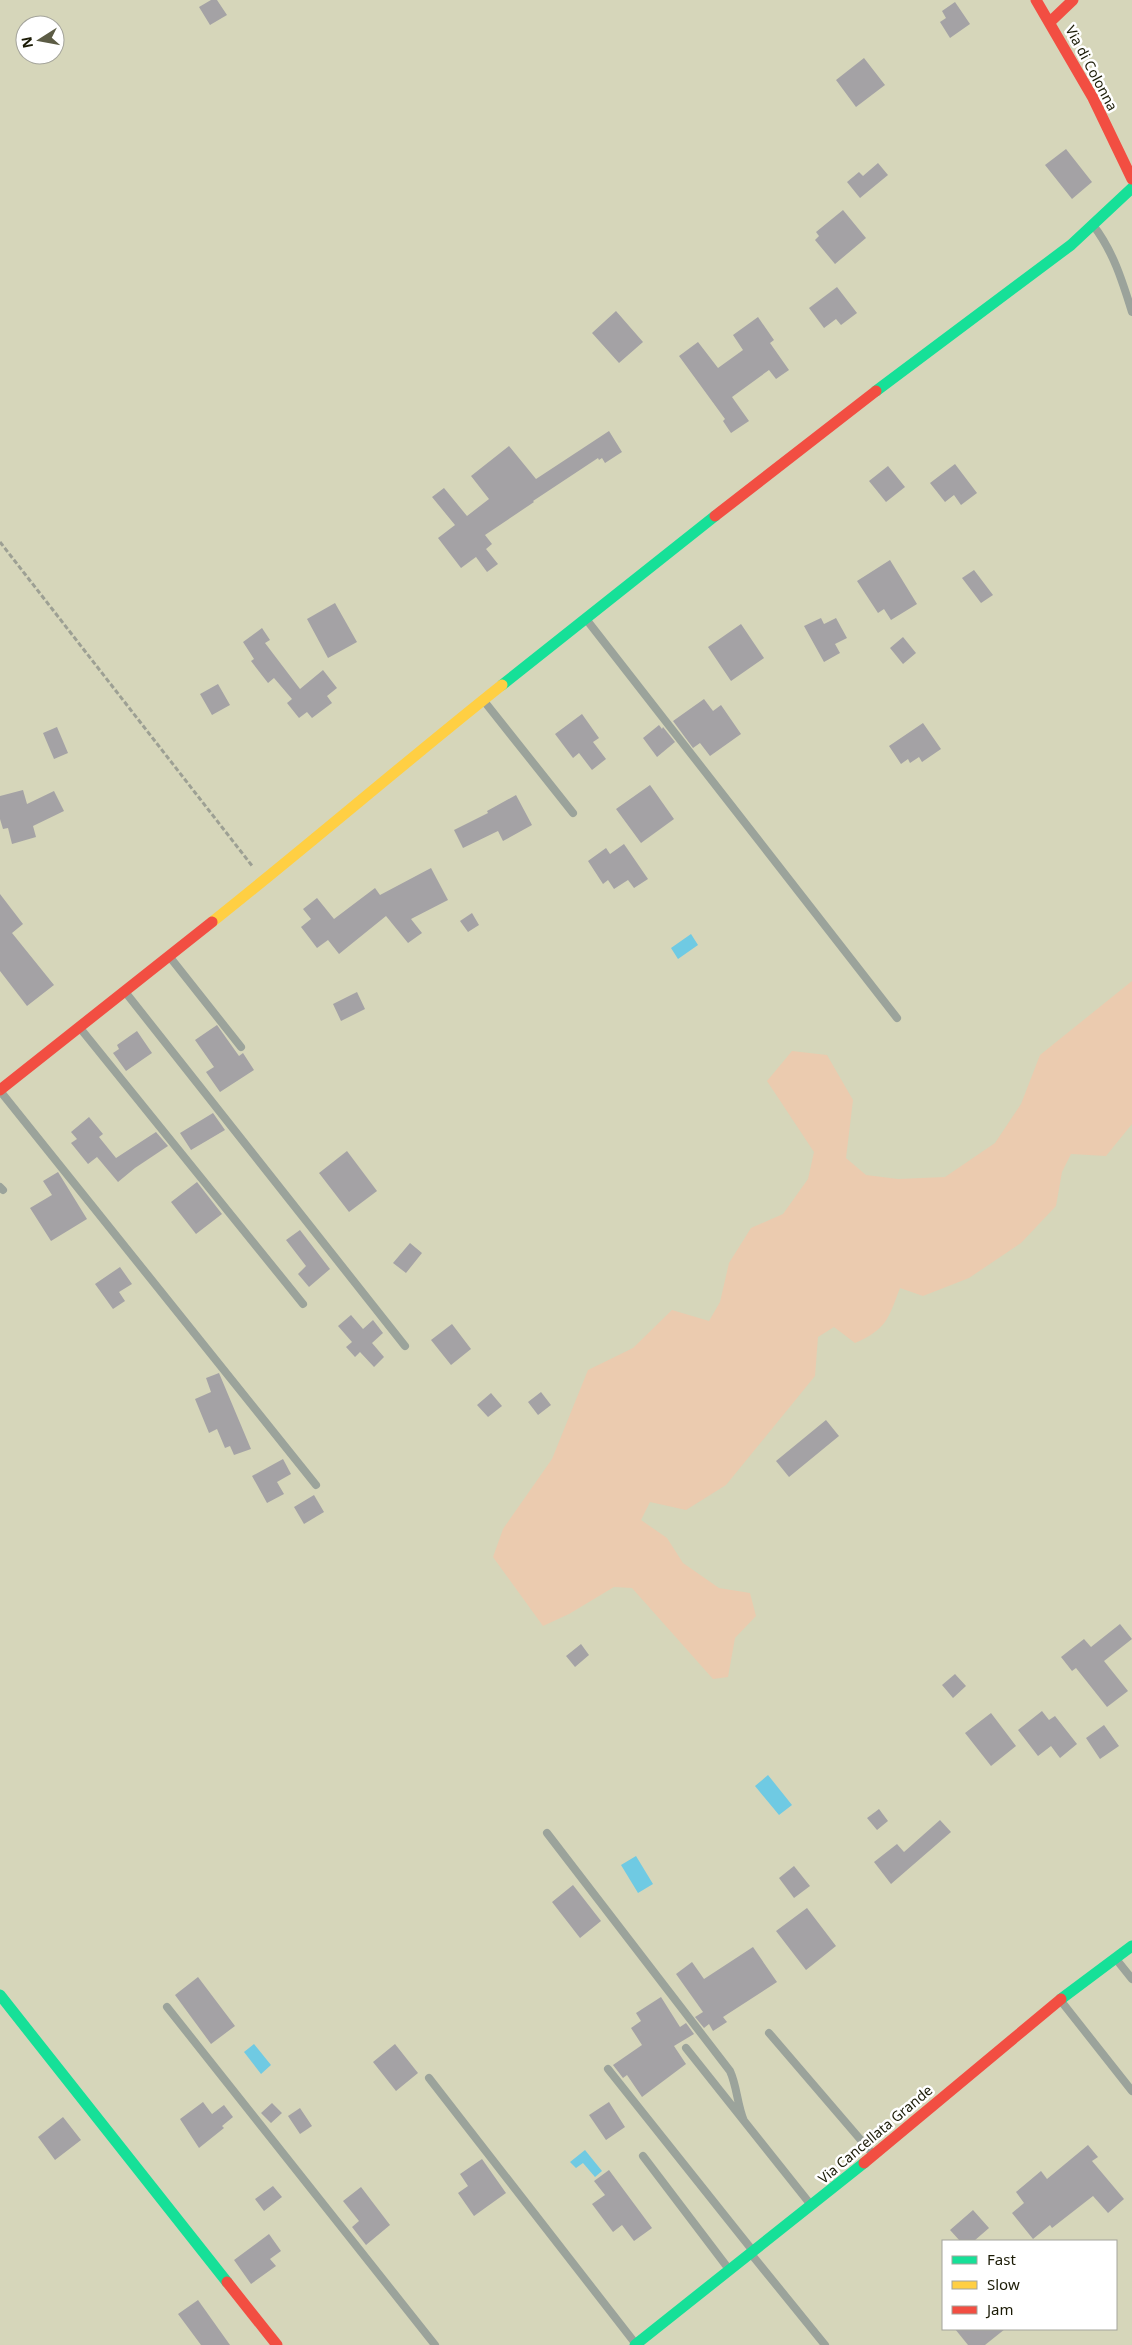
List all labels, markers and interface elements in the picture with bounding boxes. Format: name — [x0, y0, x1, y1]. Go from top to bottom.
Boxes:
north arrow — [15, 15, 65, 65]
street label: Via di Colonna — [1062, 22, 1122, 114]
text: N — [16, 35, 37, 50]
street label: Via Cancellata Grande — [814, 2080, 936, 2187]
legend — [942, 2240, 1117, 2330]
text: Fast — [987, 2249, 1016, 2269]
text: Slow — [987, 2274, 1020, 2294]
text: Jam — [985, 2299, 1014, 2319]

